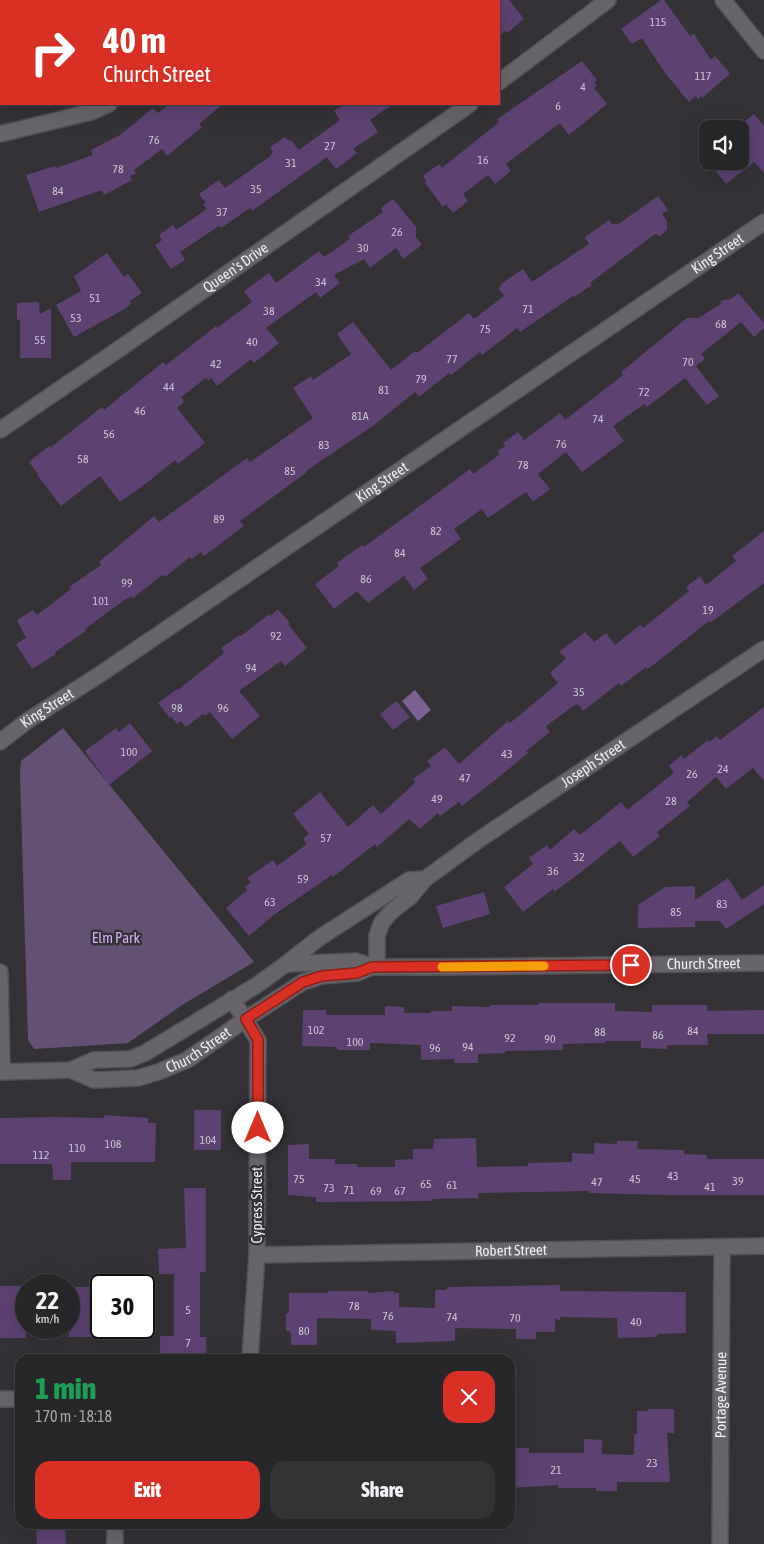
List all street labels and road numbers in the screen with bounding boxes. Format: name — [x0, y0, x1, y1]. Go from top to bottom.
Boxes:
street label: King Street — [688, 229, 747, 277]
street label: Queen's Drive — [199, 239, 271, 296]
street label: King Street — [352, 458, 411, 506]
street label: King Street — [17, 685, 76, 731]
street label: Joseph Street — [557, 736, 628, 790]
street label: Church Street — [667, 954, 741, 972]
street label: Church Street — [163, 1023, 234, 1076]
street label: Cypress Street — [248, 1167, 265, 1243]
street label: Robert Street — [475, 1241, 547, 1259]
street label: Portage Avenue — [712, 1352, 729, 1438]

